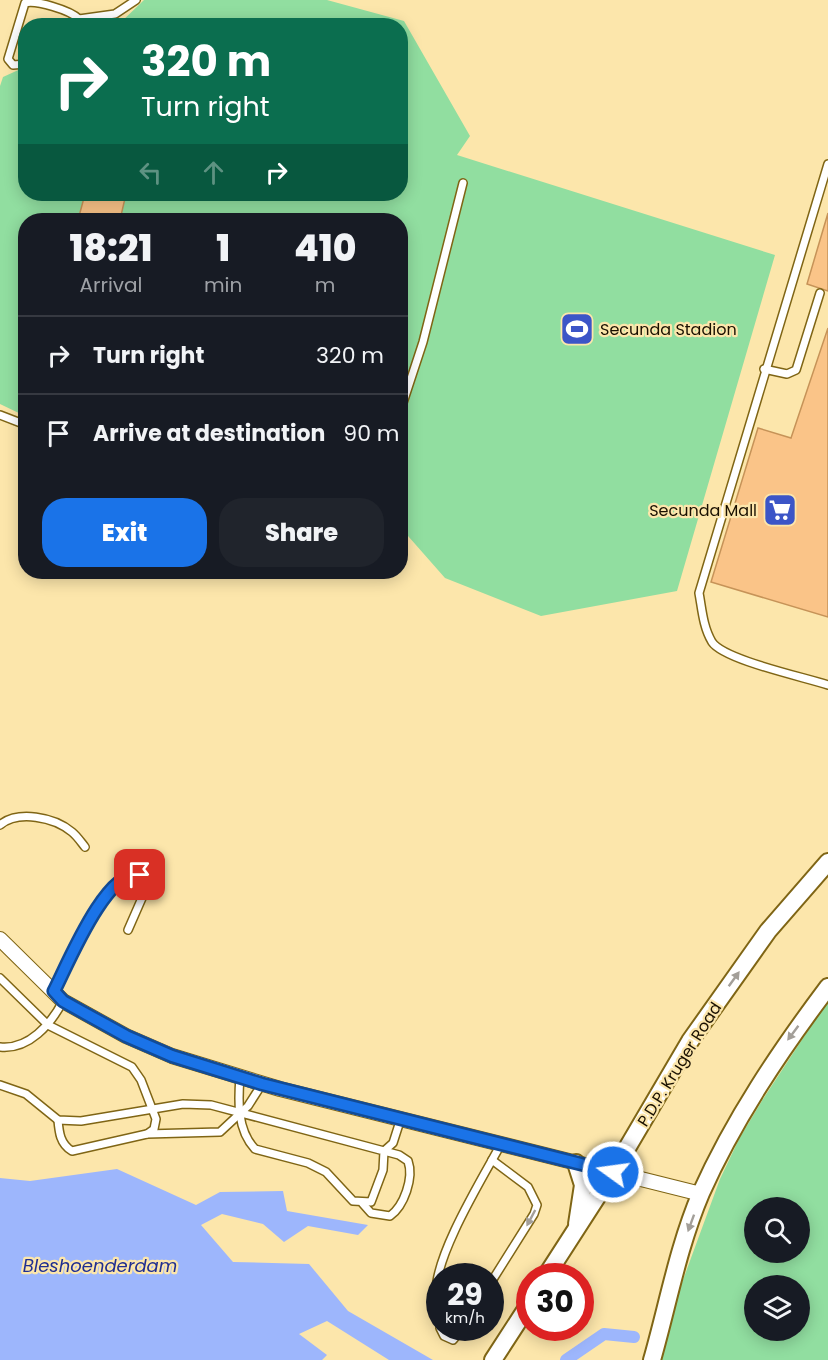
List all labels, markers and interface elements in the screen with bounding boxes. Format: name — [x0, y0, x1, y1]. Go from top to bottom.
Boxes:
text: 320 m — [141, 32, 271, 91]
icon: right — [42, 42, 120, 120]
text: Turn right — [141, 88, 270, 125]
icon: left — [134, 156, 167, 189]
icon: ahead — [197, 156, 230, 189]
icon: right — [260, 156, 293, 189]
text: 18:21 — [70, 223, 152, 274]
text: 1 — [216, 223, 230, 274]
text: 410 — [294, 223, 356, 274]
text: Arrival — [79, 271, 142, 299]
text: min — [204, 271, 242, 299]
text: m — [315, 271, 335, 299]
sports icon: Secunda Stadion — [559, 311, 595, 347]
place label: Secunda Stadion — [600, 318, 737, 341]
icon: right — [42, 339, 75, 372]
text: Turn right — [93, 340, 204, 371]
text: 320 m — [316, 340, 384, 371]
icon: arrive — [42, 417, 75, 450]
text: Arrive at destination — [93, 418, 325, 449]
text: 90 m — [343, 418, 400, 449]
supermarket icon: Secunda Mall — [762, 492, 798, 528]
button: Exit — [42, 498, 207, 567]
button: Share — [219, 498, 384, 567]
place label: Secunda Mall — [649, 499, 757, 522]
pin — [114, 849, 165, 900]
icon: arrive — [123, 858, 156, 891]
one-way arrow — [728, 971, 740, 986]
street label: P.D.P. Kruger Road — [632, 998, 727, 1131]
one-way arrow — [787, 1025, 799, 1041]
position arrow — [581, 1140, 645, 1204]
map controls — [744, 1197, 810, 1341]
button: search — [744, 1197, 810, 1263]
one-way arrow — [526, 1209, 536, 1226]
one-way arrow — [685, 1214, 695, 1232]
water label: Bleshoenderdam — [23, 1253, 177, 1278]
speed limit sign: 30 — [516, 1263, 594, 1341]
text: 29 — [447, 1273, 483, 1316]
button: layers — [744, 1275, 810, 1341]
text: km/h — [445, 1307, 485, 1328]

